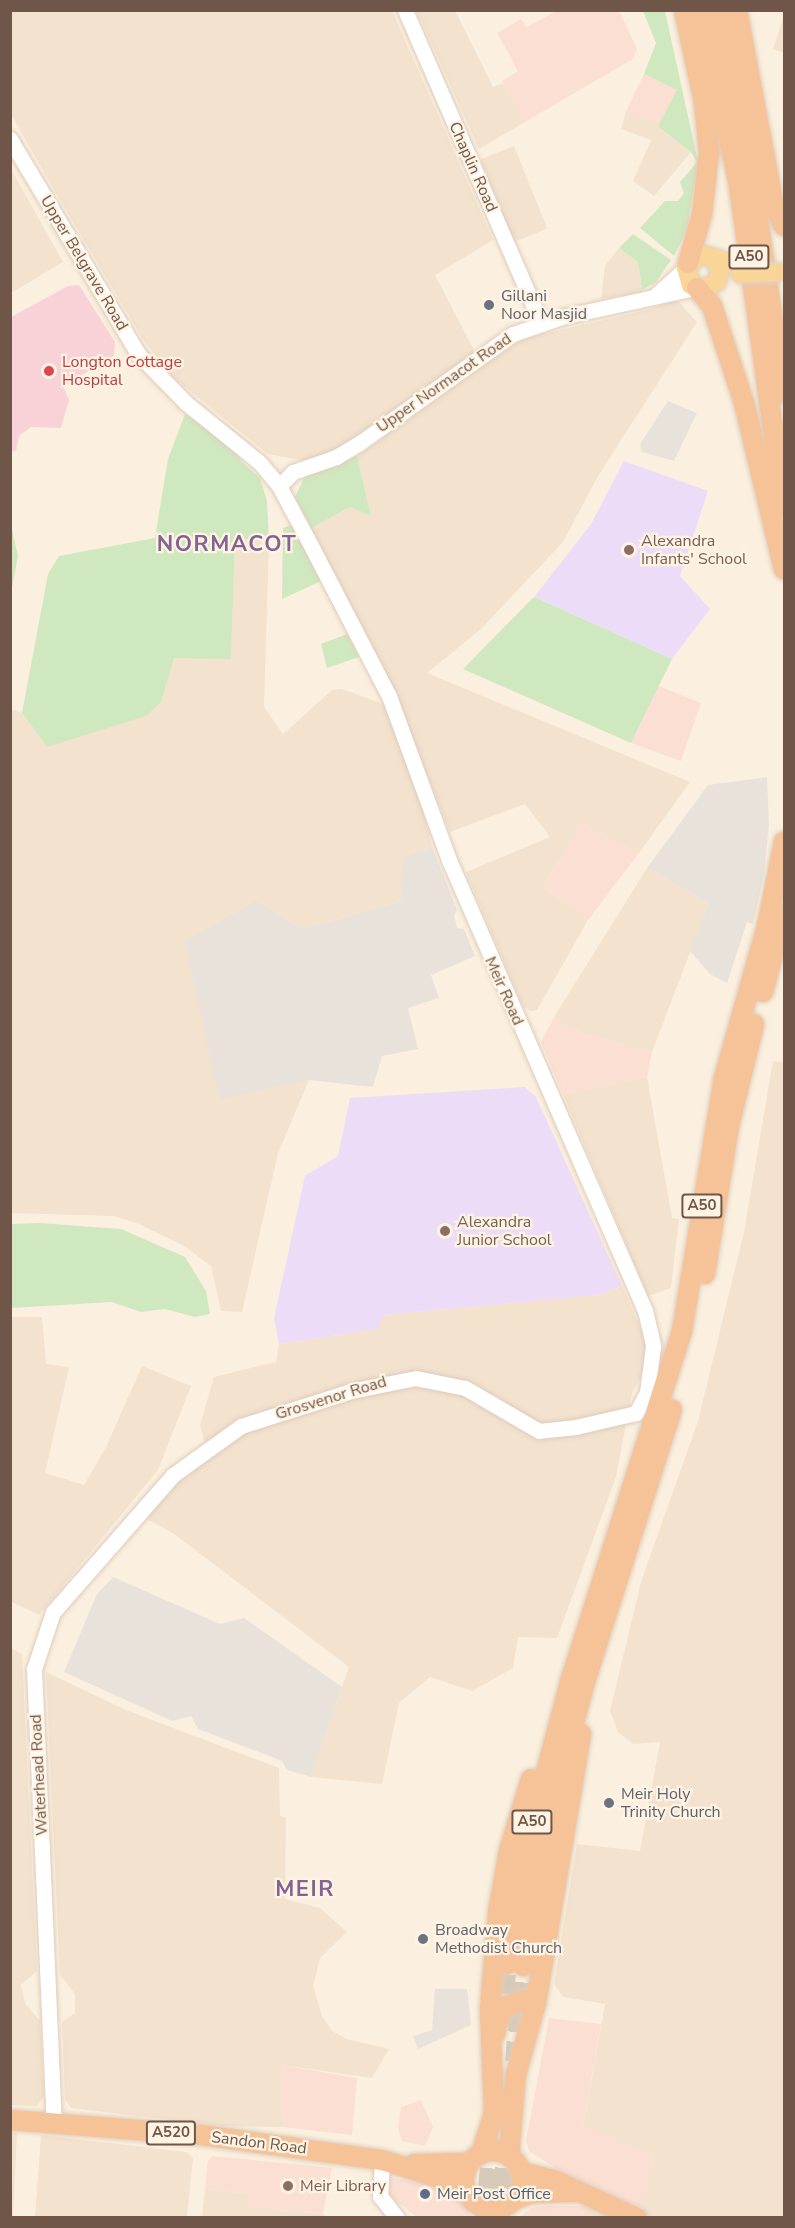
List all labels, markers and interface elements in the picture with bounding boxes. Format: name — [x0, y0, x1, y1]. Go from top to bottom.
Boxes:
street label: Chaplin Road — [445, 119, 501, 215]
street label: Upper Belgrave Road — [36, 192, 132, 334]
road number: A50 — [728, 245, 770, 269]
place label: Gillani Noor Masjid — [501, 286, 587, 324]
marker: Gillani Noor Masjid — [482, 298, 496, 312]
street label: Upper Normacot Road — [373, 329, 515, 437]
place label: Longton Cottage Hospital — [62, 352, 182, 390]
marker: Longton Cottage Hospital — [40, 362, 58, 380]
place label: Alexandra Infants' School — [641, 531, 747, 569]
district label: NORMACOT — [157, 532, 297, 558]
marker: Alexandra Infants' School — [622, 543, 636, 557]
street label: Meir Road — [480, 954, 528, 1028]
road number: A50 — [681, 1194, 723, 1218]
place label: Alexandra Junior School — [457, 1212, 552, 1250]
marker: Alexandra Junior School — [438, 1224, 452, 1238]
street label: Grosvenor Road — [273, 1372, 389, 1424]
street label: Waterhead Road — [26, 1714, 52, 1836]
place label: Meir Holy Trinity Church — [621, 1784, 721, 1822]
marker: Meir Holy Trinity Church — [602, 1796, 616, 1810]
road number: A50 — [511, 1810, 553, 1834]
district label: MEIR — [275, 1877, 335, 1903]
place label: Broadway Methodist Church — [435, 1920, 562, 1958]
marker: Broadway Methodist Church — [416, 1932, 430, 1946]
road number: A520 — [146, 2121, 196, 2145]
street label: Sandon Road — [210, 2128, 308, 2158]
place label: Meir Library — [300, 2176, 386, 2196]
marker: Meir Library — [281, 2179, 295, 2193]
place label: Meir Post Office — [437, 2184, 551, 2204]
marker: Meir Post Office — [418, 2187, 432, 2201]

